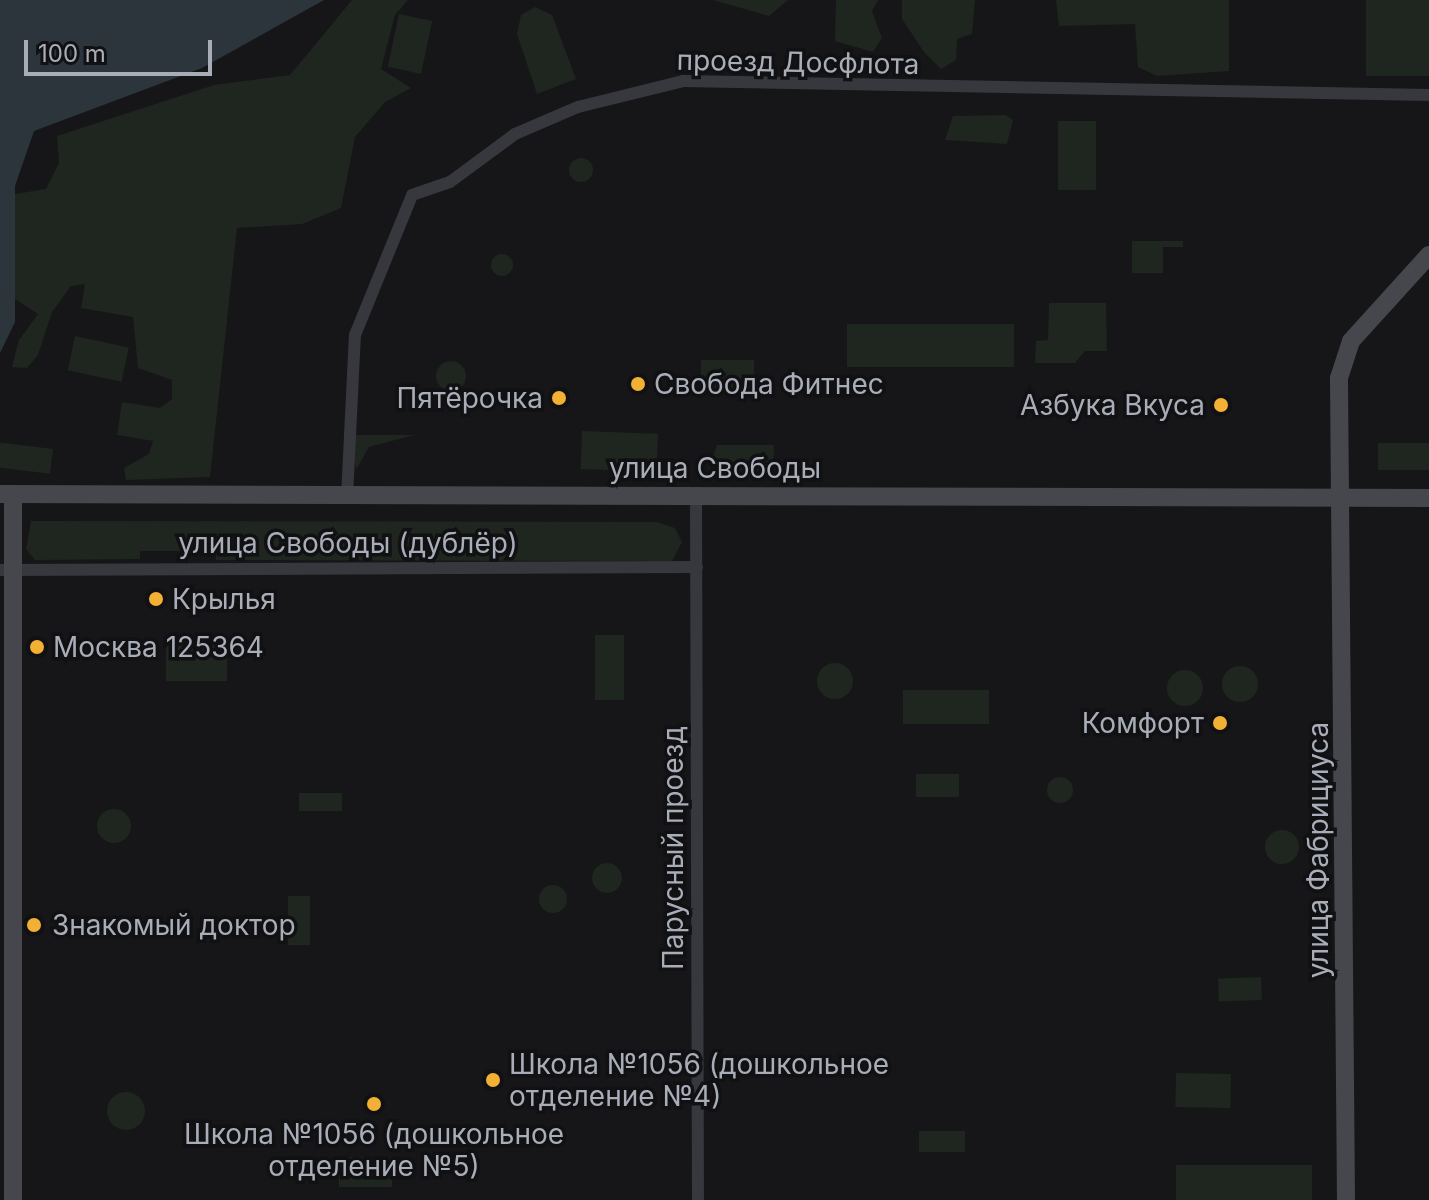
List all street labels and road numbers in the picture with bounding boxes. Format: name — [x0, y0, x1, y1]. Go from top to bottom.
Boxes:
street label: проезд Досфлота — [676, 43, 920, 81]
street label: улица Свободы — [609, 451, 821, 485]
street label: улица Свободы (дублёр) — [178, 526, 518, 560]
street label: улица Фабрициуса — [1301, 722, 1335, 978]
street label: Парусный проезд — [656, 726, 690, 970]

